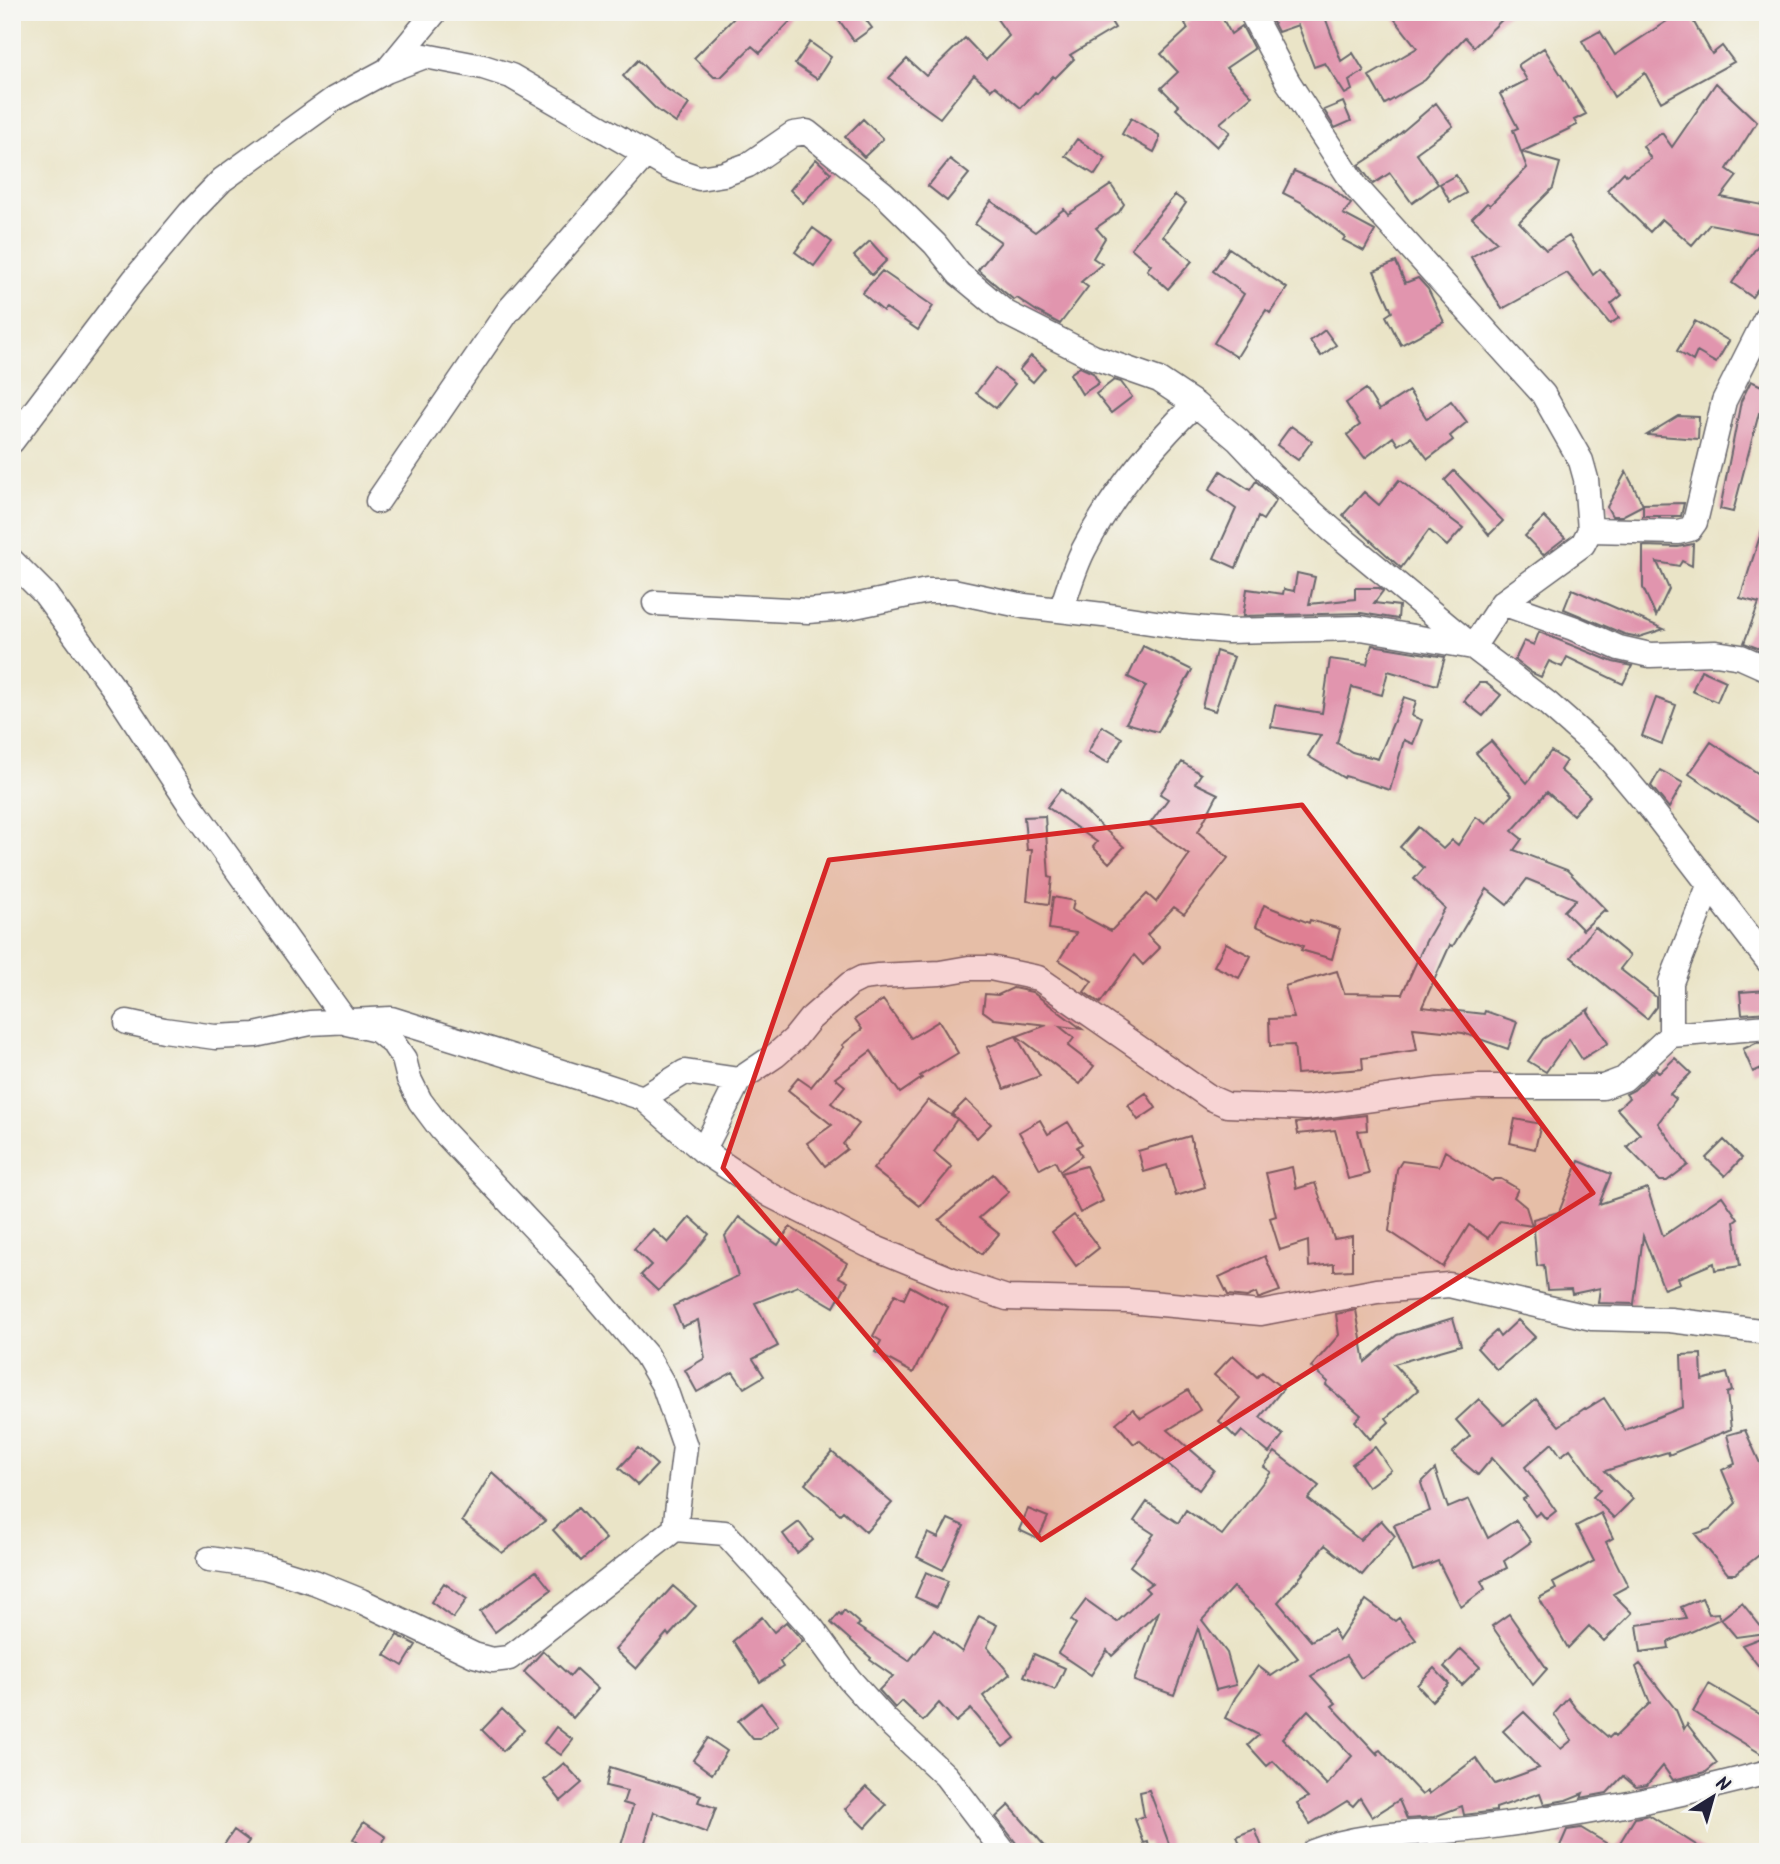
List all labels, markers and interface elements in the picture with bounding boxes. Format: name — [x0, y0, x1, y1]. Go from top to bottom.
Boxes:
north arrow — [1678, 1762, 1748, 1832]
text: N — [1708, 1769, 1736, 1801]

